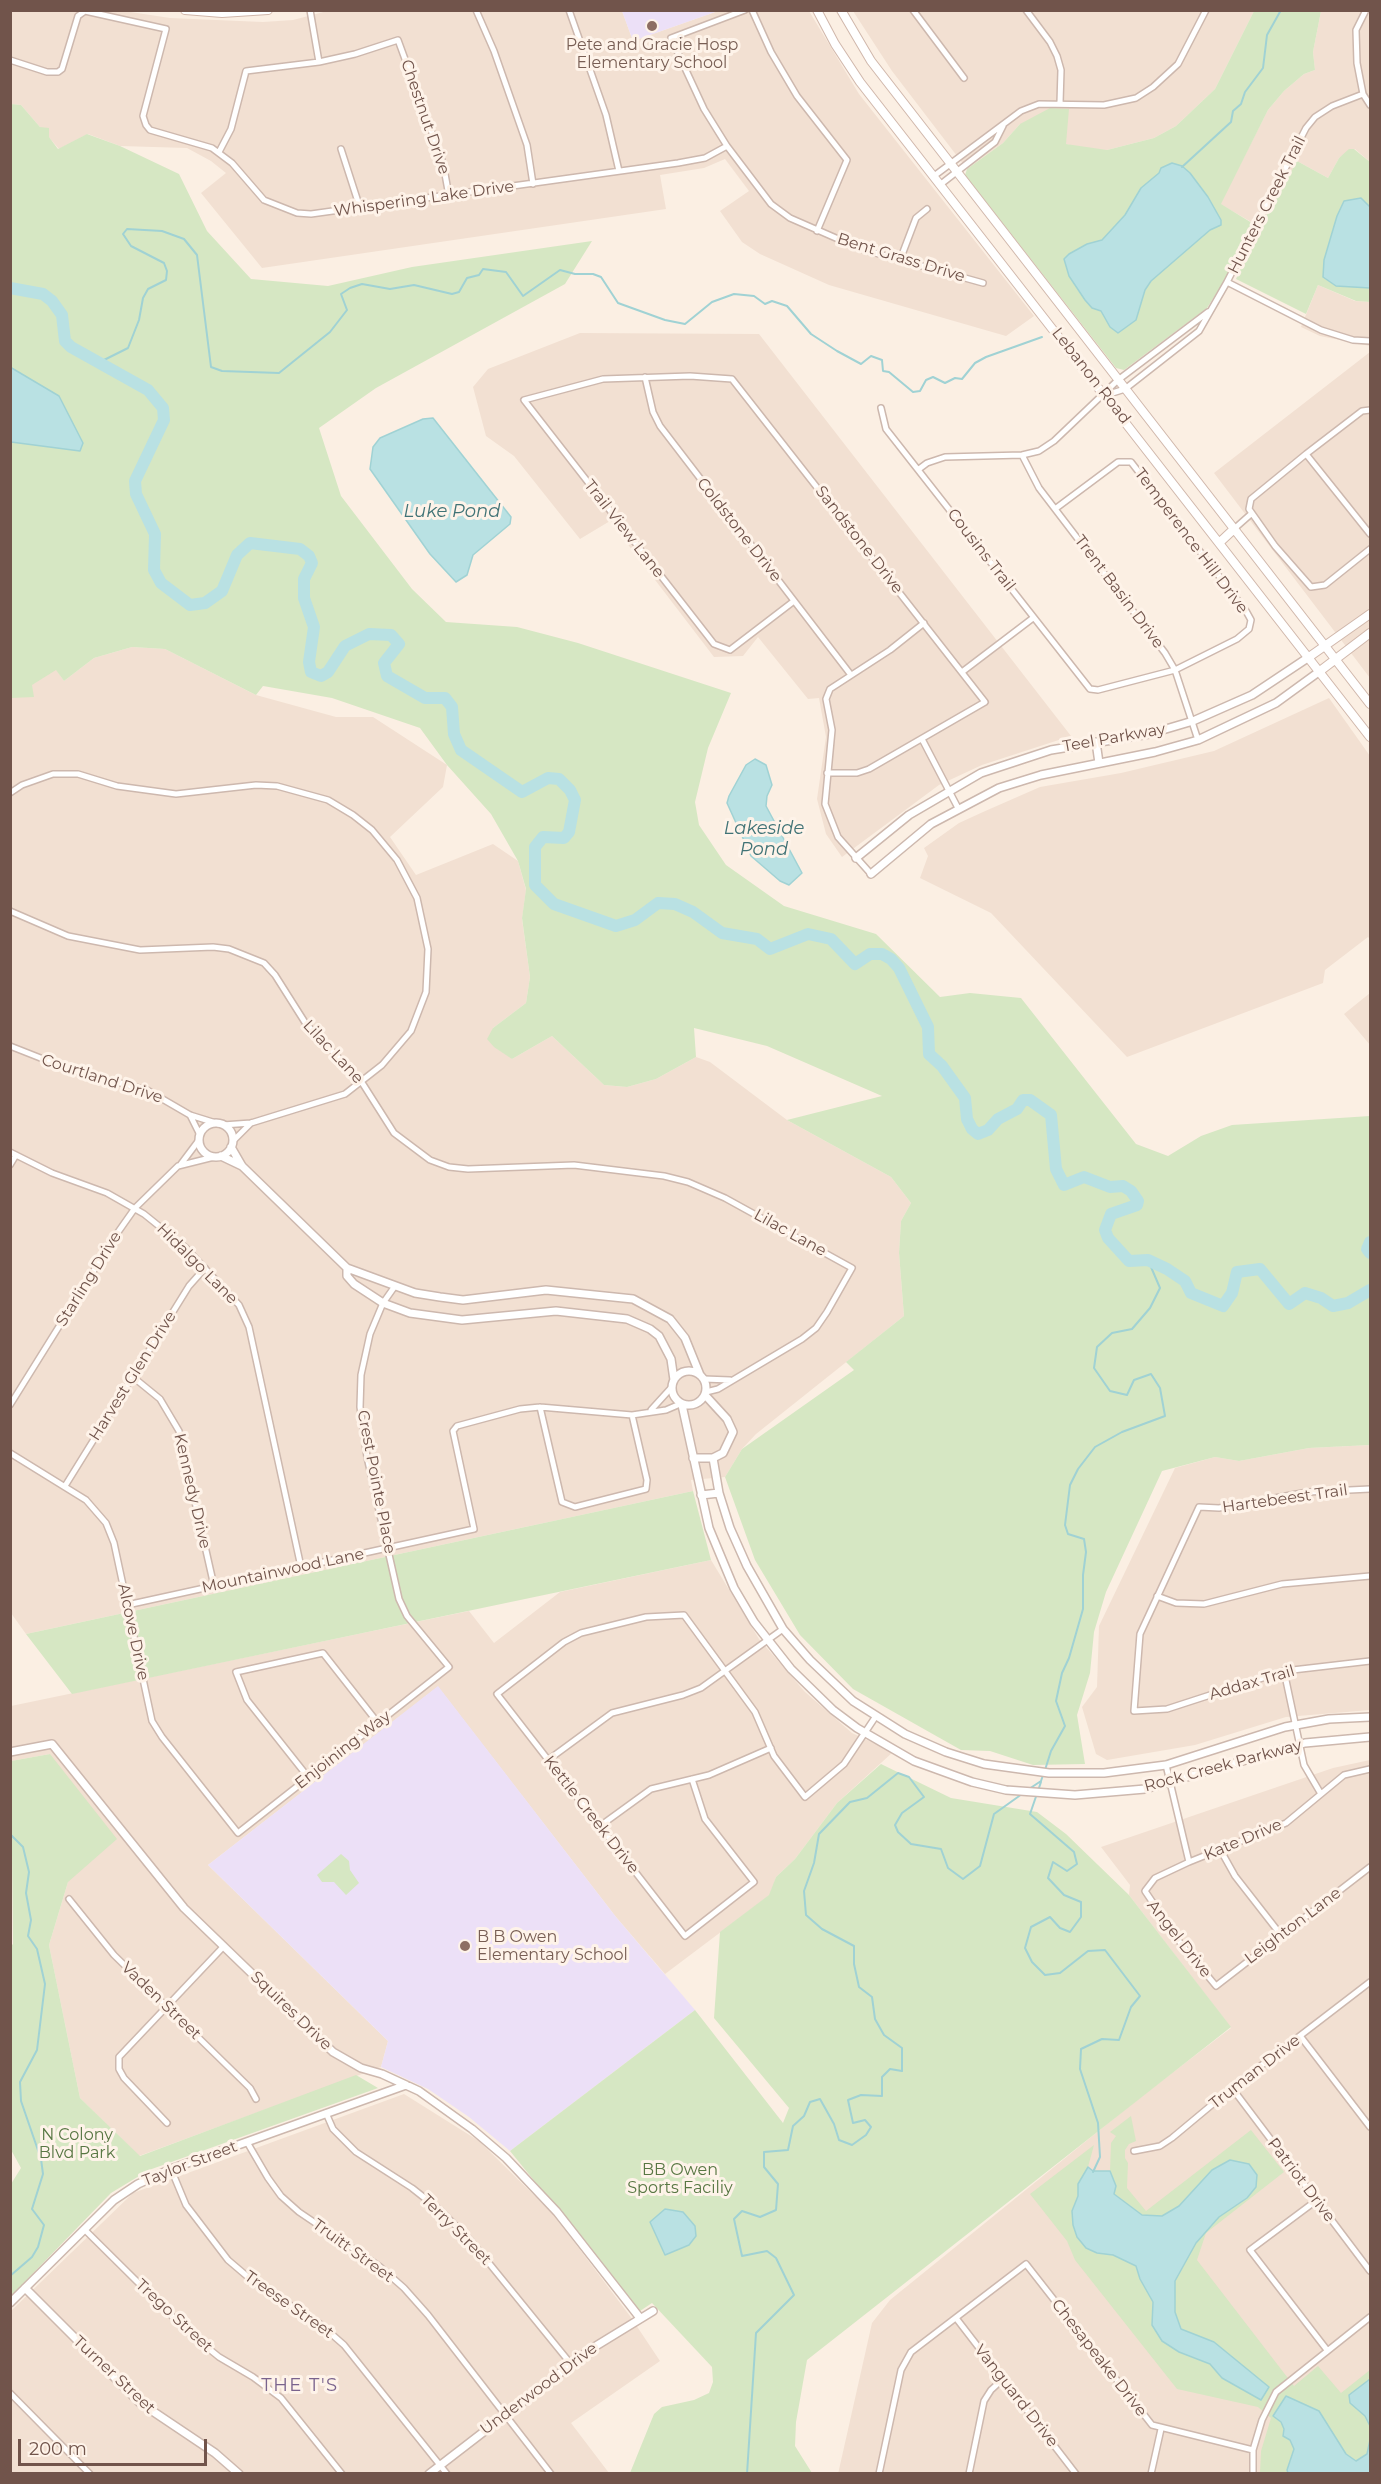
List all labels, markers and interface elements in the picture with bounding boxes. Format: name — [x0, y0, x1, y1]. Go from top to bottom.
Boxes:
marker: Pete and Gracie Hosp Elementary School — [645, 19, 659, 33]
place label: Pete and Gracie Hosp Elementary School — [566, 35, 738, 73]
street label: Chestnut Drive — [396, 57, 454, 177]
street label: Hunters Creek Trail — [1224, 133, 1310, 277]
street label: Whispering Lake Drive — [333, 177, 515, 221]
street label: Bent Grass Drive — [835, 229, 967, 287]
street label: Lebanon Road — [1047, 324, 1135, 428]
street label: Temperence Hill Drive — [1130, 465, 1252, 617]
street label: Coldstone Drive — [692, 474, 786, 586]
street label: Trail View Lane — [580, 476, 668, 582]
street label: Sandstone Drive — [811, 482, 907, 598]
water label: Luke Pond — [404, 501, 500, 523]
street label: Cousins Trail — [943, 505, 1019, 595]
street label: Trent Basin Drive — [1070, 532, 1168, 652]
street label: Teel Parkway — [1061, 720, 1167, 756]
water label: Lakeside Pond — [724, 818, 804, 860]
street label: Lilac Lane — [299, 1016, 367, 1088]
street label: Courtland Drive — [39, 1050, 165, 1108]
street label: Lilac Lane — [750, 1205, 830, 1261]
street label: Hidalgo Lane — [153, 1220, 241, 1308]
street label: Starling Drive — [52, 1228, 126, 1330]
street label: Harvest Glen Drive — [85, 1308, 181, 1444]
street label: Crest Pointe Place — [353, 1409, 399, 1555]
street label: Kennedy Drive — [169, 1432, 215, 1550]
street label: Hartebeest Trail — [1221, 1481, 1349, 1517]
street label: Mountainwood Lane — [200, 1544, 366, 1598]
street label: Alcove Drive — [113, 1582, 153, 1682]
street label: Addax Trail — [1207, 1662, 1297, 1704]
street label: Enjoining Way — [291, 1707, 395, 1793]
street label: Rock Creek Parkway — [1142, 1736, 1304, 1796]
street label: Kettle Creek Drive — [539, 1752, 643, 1878]
street label: Kate Drive — [1201, 1815, 1285, 1865]
street label: Leighton Lane — [1241, 1884, 1345, 1968]
street label: Angel Drive — [1143, 1896, 1215, 1982]
place label: B B Owen Elementary School — [477, 1927, 628, 1965]
marker: B B Owen Elementary School — [458, 1939, 472, 1953]
street label: Vaden Street — [117, 1958, 205, 2044]
street label: Squires Drive — [246, 1967, 336, 2055]
street label: Truman Drive — [1206, 2031, 1304, 2113]
park label: N Colony Blvd Park — [39, 2125, 115, 2163]
street label: Patriot Drive — [1263, 2134, 1339, 2226]
street label: Taylor Street — [140, 2137, 240, 2191]
park label: BB Owen Sports Faciliy — [627, 2160, 733, 2198]
street label: Terry Street — [417, 2191, 495, 2269]
street label: Truitt Street — [309, 2215, 397, 2287]
street label: Treese Street — [241, 2267, 337, 2343]
street label: Trego Street — [131, 2275, 217, 2357]
street label: Chesapeake Drive — [1047, 2295, 1151, 2421]
street label: Turner Street — [69, 2332, 159, 2418]
street label: Underwood Drive — [477, 2339, 601, 2439]
street label: Vanguard Drive — [970, 2341, 1062, 2451]
district label: THE T'S — [261, 2375, 339, 2397]
scale bar — [21, 2427, 210, 2465]
text: 200 m — [29, 2438, 87, 2460]

